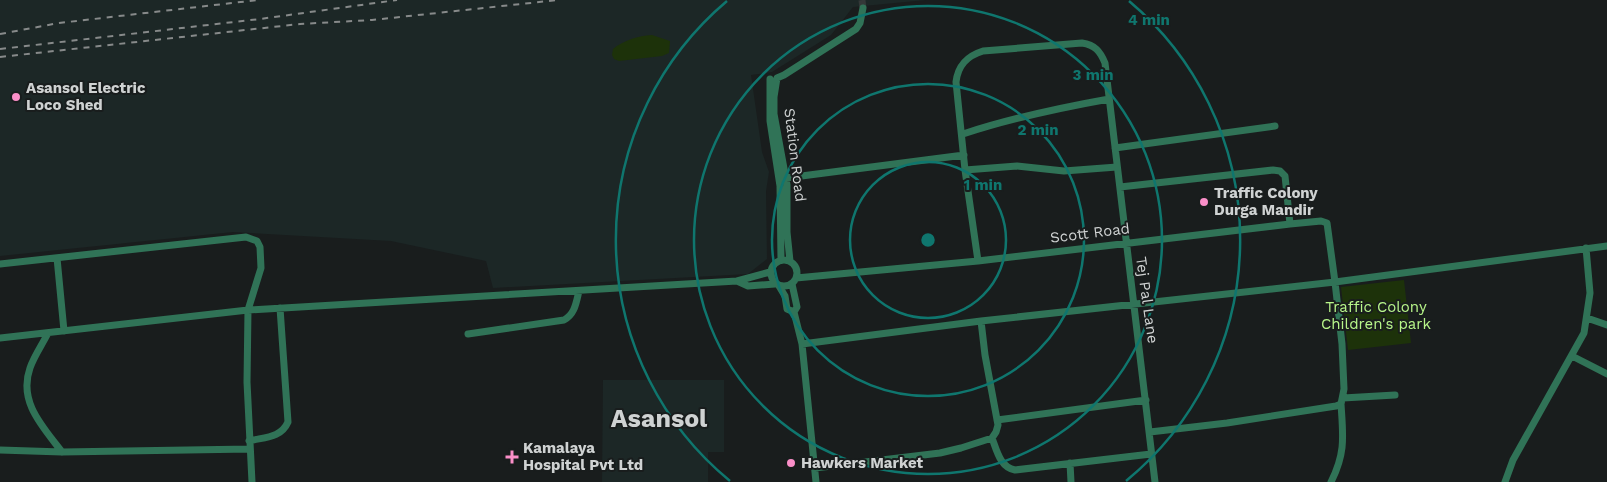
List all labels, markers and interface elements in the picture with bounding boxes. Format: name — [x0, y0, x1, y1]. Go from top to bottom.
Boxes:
text: 4 min — [1128, 11, 1170, 29]
text: 3 min — [1073, 66, 1113, 84]
place label: Asansol Electric Loco Shed — [26, 79, 146, 114]
marker: Asansol Electric Loco Shed — [10, 91, 22, 103]
street label: Station Road — [780, 107, 810, 203]
text: 2 min — [1017, 121, 1059, 139]
text: 1 min — [964, 176, 1002, 194]
place label: Traffic Colony Durga Mandir — [1214, 184, 1318, 219]
marker: Traffic Colony Durga Mandir — [1198, 196, 1210, 208]
street label: Scott Road — [1049, 219, 1131, 247]
centre of rings — [919, 231, 937, 249]
street label: Tej Pal Lane — [1132, 255, 1162, 345]
park label: Traffic Colony Children's park — [1321, 298, 1431, 333]
district label: Asansol — [611, 404, 708, 433]
place label: Kamalaya Hospital Pvt Ltd — [523, 439, 643, 474]
marker: Kamalaya Hospital Pvt Ltd — [505, 450, 519, 464]
place label: Hawkers Market — [801, 454, 923, 472]
marker: Hawkers Market — [785, 457, 797, 469]

